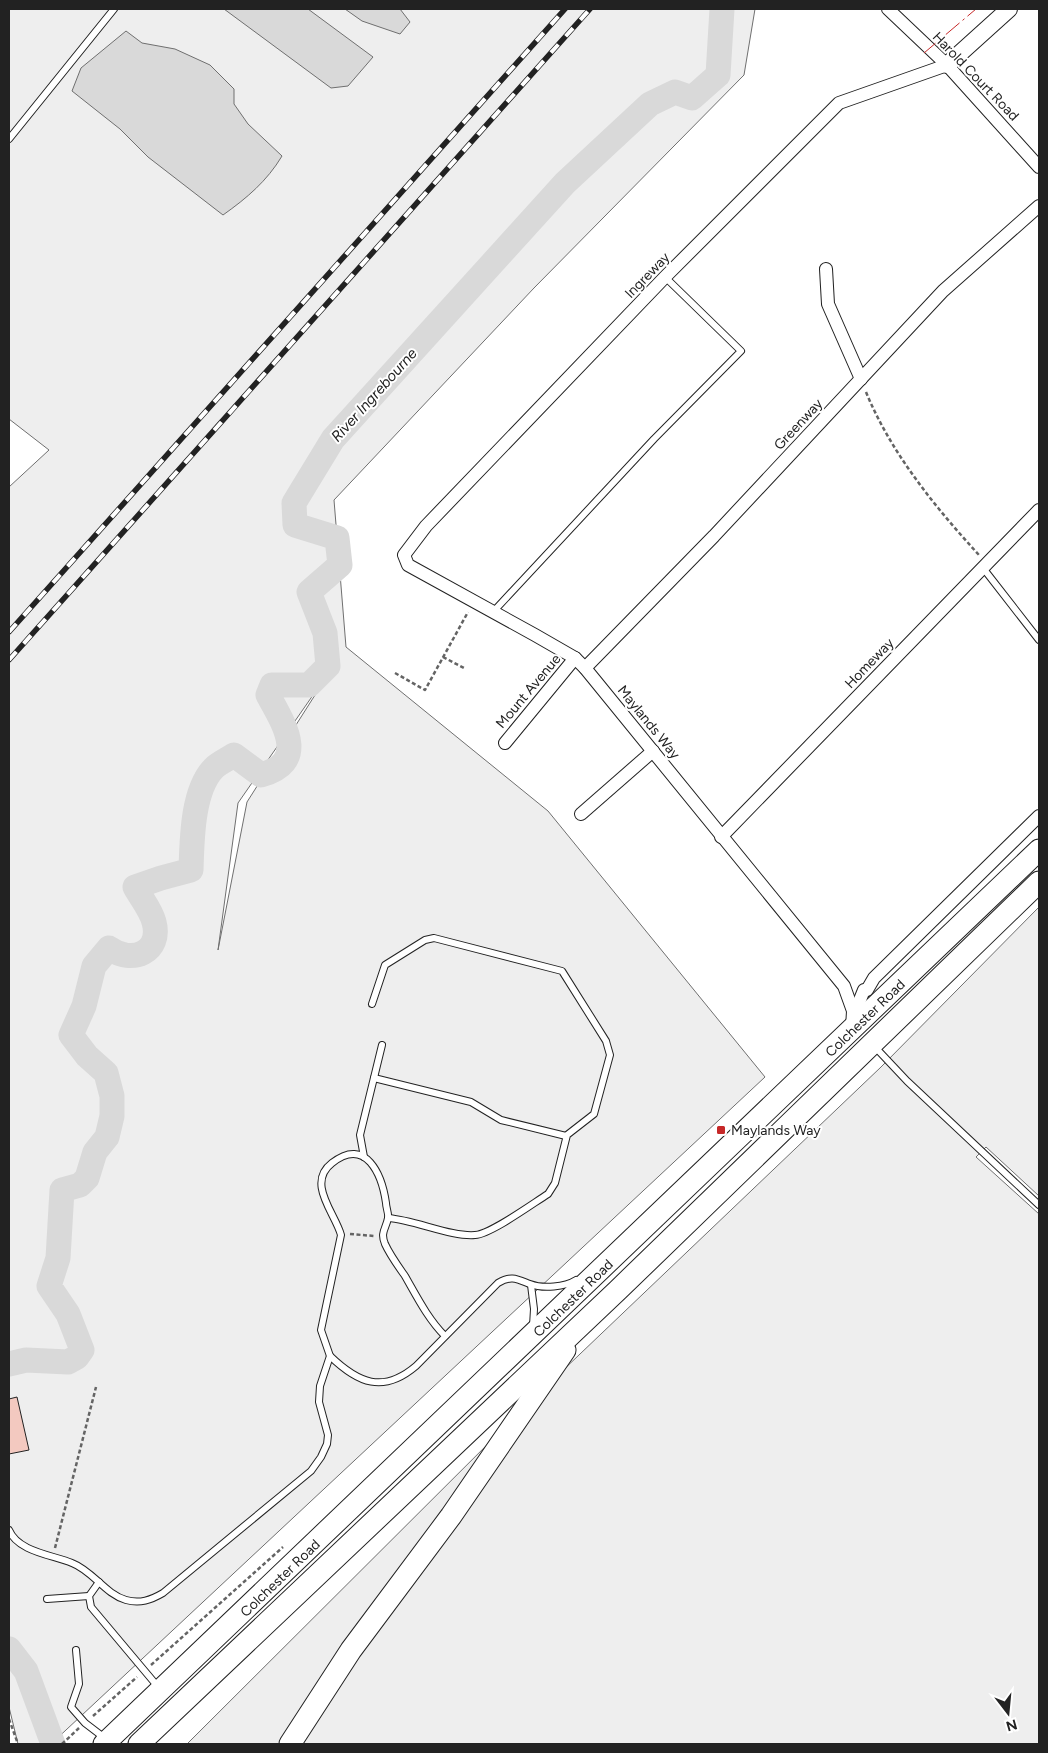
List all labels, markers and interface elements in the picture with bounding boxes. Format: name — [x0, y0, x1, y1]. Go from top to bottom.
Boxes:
street label: Harold Court Road — [929, 28, 1022, 124]
street label: Ingreway — [621, 248, 674, 302]
water label: River Ingrebourne — [327, 345, 421, 445]
street label: Greenway — [770, 395, 827, 453]
street label: Homeway — [841, 634, 898, 692]
street label: Mount Avenue — [492, 650, 565, 732]
street label: Maylands Way — [614, 682, 684, 763]
street label: Colchester Road — [822, 976, 909, 1061]
place label: Maylands Way — [731, 1122, 821, 1139]
marker: Maylands Way — [715, 1124, 727, 1136]
street label: Colchester Road — [530, 1256, 617, 1341]
street label: Colchester Road — [237, 1536, 324, 1621]
north arrow — [983, 1688, 1033, 1738]
text: N — [1004, 1715, 1019, 1735]

